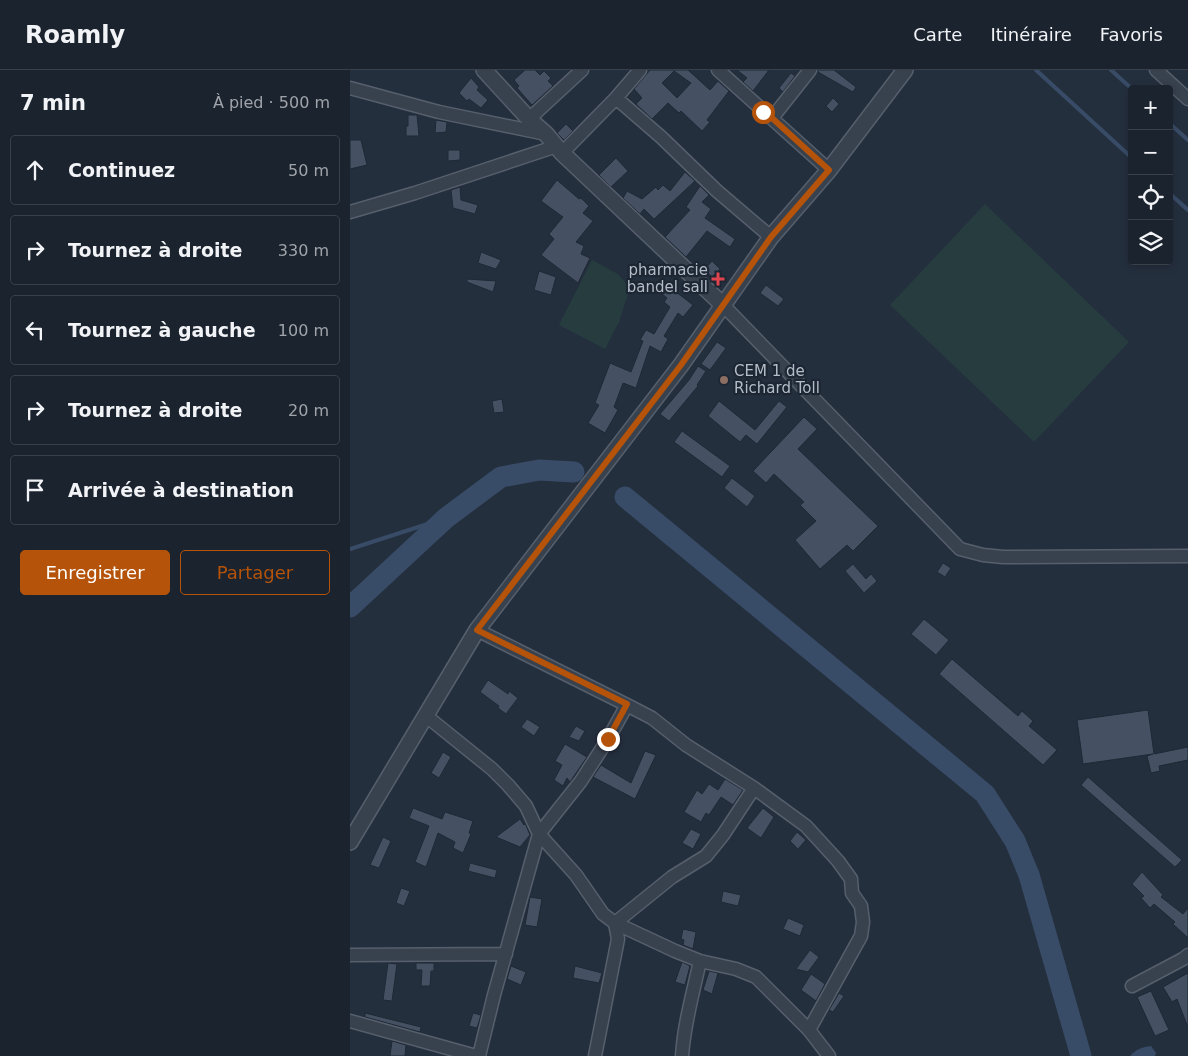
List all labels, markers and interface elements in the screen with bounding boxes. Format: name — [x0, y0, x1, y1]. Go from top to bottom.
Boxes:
text: Roamly — [25, 21, 125, 49]
text: Carte — [913, 24, 962, 45]
text: Itinéraire — [990, 24, 1072, 45]
text: Favoris — [1100, 24, 1163, 45]
map controls — [1128, 85, 1173, 265]
button: + — [1128, 85, 1173, 130]
text: 7 min — [20, 91, 86, 115]
text: À pied · 500 m — [213, 93, 330, 112]
route start — [752, 101, 775, 124]
button: − — [1128, 130, 1173, 175]
icon: ahead — [21, 156, 49, 184]
text: Continuez — [68, 159, 175, 181]
text: 50 m — [288, 161, 329, 180]
button: locate — [1128, 175, 1173, 220]
button: layers — [1128, 220, 1173, 265]
icon: right — [21, 236, 49, 264]
text: Tournez à droite — [68, 239, 242, 261]
text: 330 m — [278, 241, 329, 260]
place label: pharmacie bandel sall — [627, 261, 708, 296]
marker: pharmacie bandel sall — [712, 273, 724, 285]
icon: left — [21, 316, 49, 344]
text: Tournez à gauche — [68, 319, 256, 341]
text: 100 m — [278, 321, 329, 340]
place label: CEM 1 de Richard Toll — [734, 362, 820, 397]
marker: CEM 1 de Richard Toll — [718, 374, 730, 386]
icon: right — [21, 396, 49, 424]
text: Tournez à droite — [68, 399, 242, 421]
text: 20 m — [288, 401, 329, 420]
icon: arrive — [21, 476, 49, 504]
text: Arrivée à destination — [68, 479, 294, 501]
button: Enregistrer — [20, 550, 170, 595]
button: Partager — [180, 550, 330, 595]
route end — [597, 728, 620, 751]

